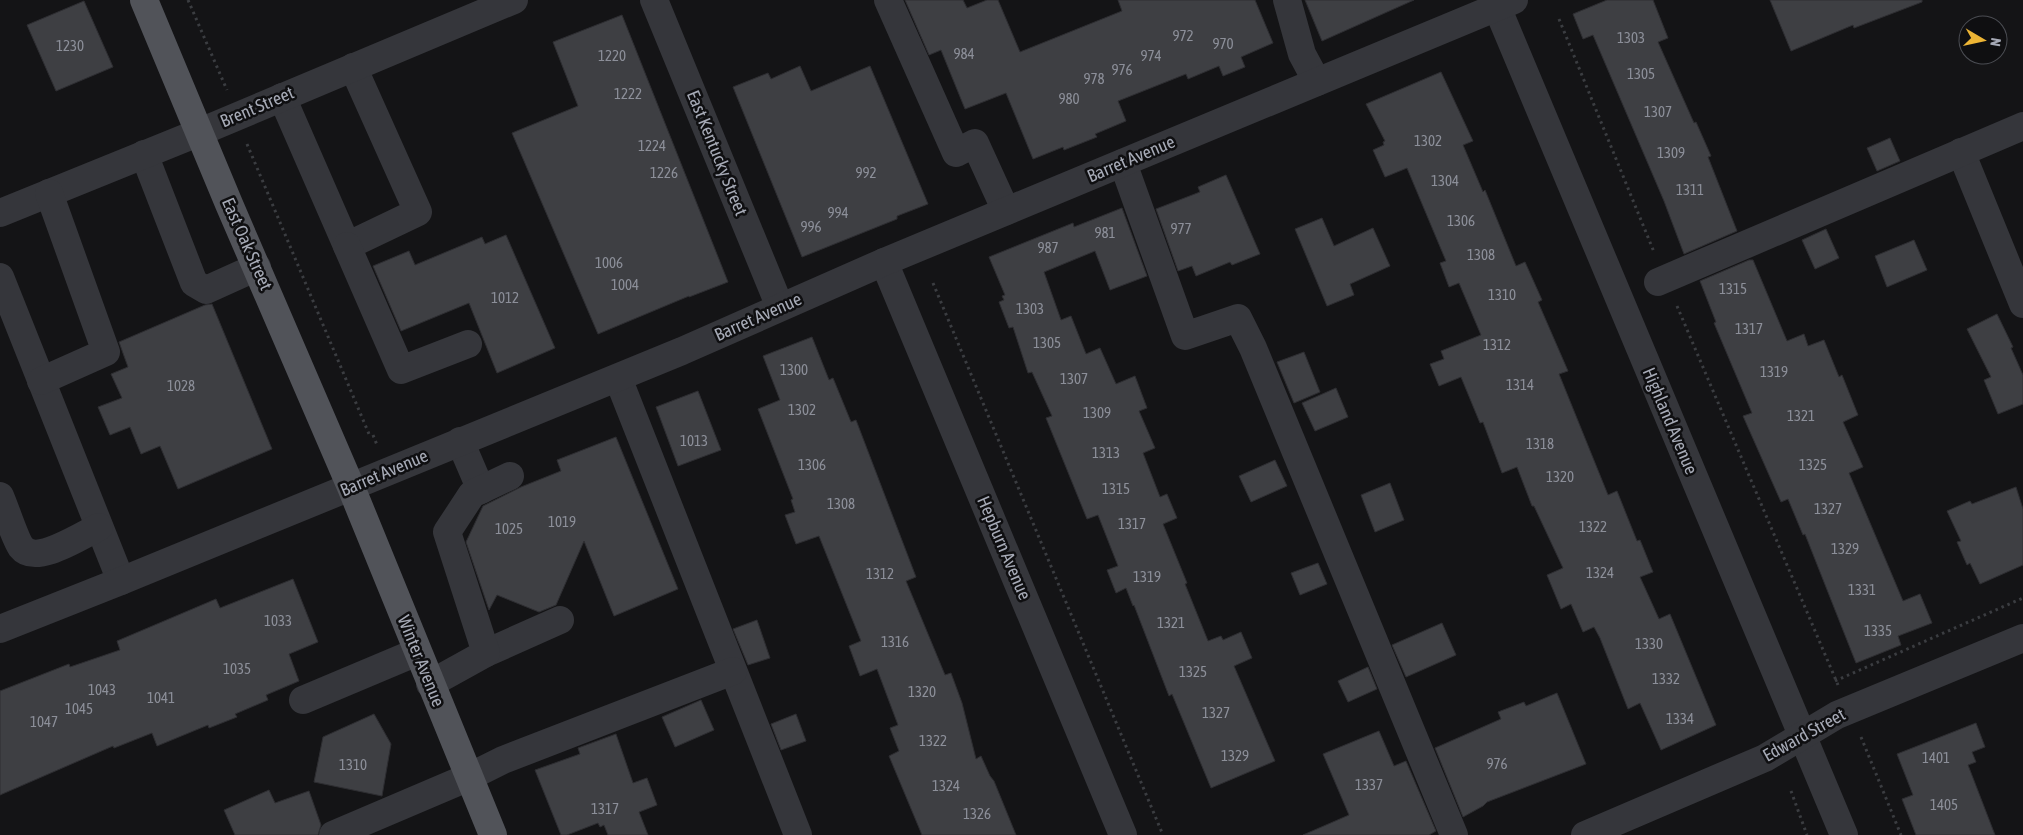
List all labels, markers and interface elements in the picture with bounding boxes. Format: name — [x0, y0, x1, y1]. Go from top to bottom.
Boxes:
north arrow — [1958, 15, 2008, 65]
house number: 972 — [1172, 27, 1194, 44]
house number: 1303 — [1617, 29, 1645, 46]
house number: 970 — [1212, 35, 1234, 52]
house number: 1230 — [56, 37, 84, 54]
text: N — [1987, 37, 2004, 47]
house number: 984 — [953, 45, 975, 62]
house number: 1220 — [598, 47, 626, 64]
house number: 974 — [1140, 47, 1162, 64]
house number: 976 — [1111, 61, 1133, 78]
house number: 1305 — [1627, 65, 1655, 82]
house number: 978 — [1083, 70, 1105, 87]
street label: Brent Street — [217, 82, 297, 131]
house number: 1222 — [614, 85, 642, 102]
street label: East Kentucky Street — [683, 87, 752, 219]
house number: 980 — [1058, 90, 1080, 107]
house number: 1307 — [1644, 103, 1672, 120]
street label: Barret Avenue — [1084, 131, 1178, 186]
house number: 1302 — [1414, 132, 1442, 149]
house number: 1224 — [638, 137, 666, 154]
house number: 1309 — [1657, 144, 1685, 161]
house number: 1226 — [650, 164, 678, 181]
house number: 992 — [855, 164, 877, 181]
house number: 1304 — [1431, 172, 1459, 189]
house number: 1311 — [1676, 181, 1704, 198]
street label: East Oak Street — [218, 194, 277, 293]
house number: 994 — [827, 204, 849, 221]
house number: 1306 — [1447, 212, 1475, 229]
house number: 996 — [800, 218, 822, 235]
house number: 977 — [1170, 220, 1192, 237]
house number: 981 — [1094, 224, 1116, 241]
house number: 987 — [1037, 239, 1059, 256]
house number: 1308 — [1467, 246, 1495, 263]
house number: 1006 — [595, 254, 623, 271]
house number: 1004 — [611, 276, 639, 293]
house number: 1315 — [1719, 280, 1747, 297]
house number: 1310 — [1488, 286, 1516, 303]
street label: Barret Avenue — [711, 288, 805, 345]
house number: 1012 — [491, 289, 519, 306]
house number: 1303 — [1016, 300, 1044, 317]
house number: 1317 — [1735, 320, 1763, 337]
house number: 1305 — [1033, 334, 1061, 351]
house number: 1312 — [1483, 336, 1511, 353]
house number: 1300 — [780, 361, 808, 378]
house number: 1319 — [1760, 363, 1788, 380]
street label: Highland Avenue — [1639, 364, 1702, 477]
house number: 1307 — [1060, 370, 1088, 387]
house number: 1314 — [1506, 376, 1534, 393]
house number: 1028 — [167, 377, 195, 394]
house number: 1302 — [788, 401, 816, 418]
house number: 1309 — [1083, 404, 1111, 421]
house number: 1321 — [1787, 407, 1815, 424]
house number: 1013 — [680, 432, 708, 449]
house number: 1318 — [1526, 435, 1554, 452]
house number: 1313 — [1092, 444, 1120, 461]
street label: Barret Avenue — [337, 445, 431, 500]
house number: 1306 — [798, 456, 826, 473]
house number: 1325 — [1799, 456, 1827, 473]
house number: 1320 — [1546, 468, 1574, 485]
house number: 1315 — [1102, 480, 1130, 497]
street label: Hepburn Avenue — [973, 493, 1036, 603]
house number: 1308 — [827, 495, 855, 512]
house number: 1327 — [1814, 500, 1842, 517]
house number: 1019 — [548, 513, 576, 530]
house number: 1317 — [1118, 515, 1146, 532]
house number: 1322 — [1579, 518, 1607, 535]
house number: 1025 — [495, 520, 523, 537]
house number: 1329 — [1831, 540, 1859, 557]
house number: 1324 — [1586, 564, 1614, 581]
house number: 1312 — [866, 565, 894, 582]
house number: 1319 — [1133, 568, 1161, 585]
house number: 1331 — [1848, 581, 1876, 598]
house number: 1033 — [264, 612, 292, 629]
street label: Winter Avenue — [394, 612, 449, 710]
house number: 1321 — [1157, 614, 1185, 631]
house number: 1335 — [1864, 622, 1892, 639]
house number: 1316 — [881, 633, 909, 650]
house number: 1330 — [1635, 635, 1663, 652]
house number: 1035 — [223, 660, 251, 677]
house number: 1325 — [1179, 663, 1207, 680]
house number: 1332 — [1652, 670, 1680, 687]
house number: 1043 — [88, 681, 116, 698]
house number: 1320 — [908, 683, 936, 700]
house number: 1041 — [147, 689, 175, 706]
house number: 1045 — [65, 700, 93, 717]
street label: Edward Street — [1759, 703, 1849, 766]
house number: 1327 — [1202, 704, 1230, 721]
house number: 1334 — [1666, 710, 1694, 727]
house number: 1047 — [30, 713, 58, 730]
house number: 1322 — [919, 732, 947, 749]
house number: 1329 — [1221, 747, 1249, 764]
house number: 1401 — [1922, 749, 1950, 766]
house number: 976 — [1486, 755, 1508, 772]
house number: 1310 — [339, 756, 367, 773]
house number: 1337 — [1355, 776, 1383, 793]
house number: 1324 — [932, 777, 960, 794]
house number: 1405 — [1930, 796, 1958, 813]
house number: 1317 — [591, 800, 619, 817]
house number: 1326 — [963, 805, 991, 822]

